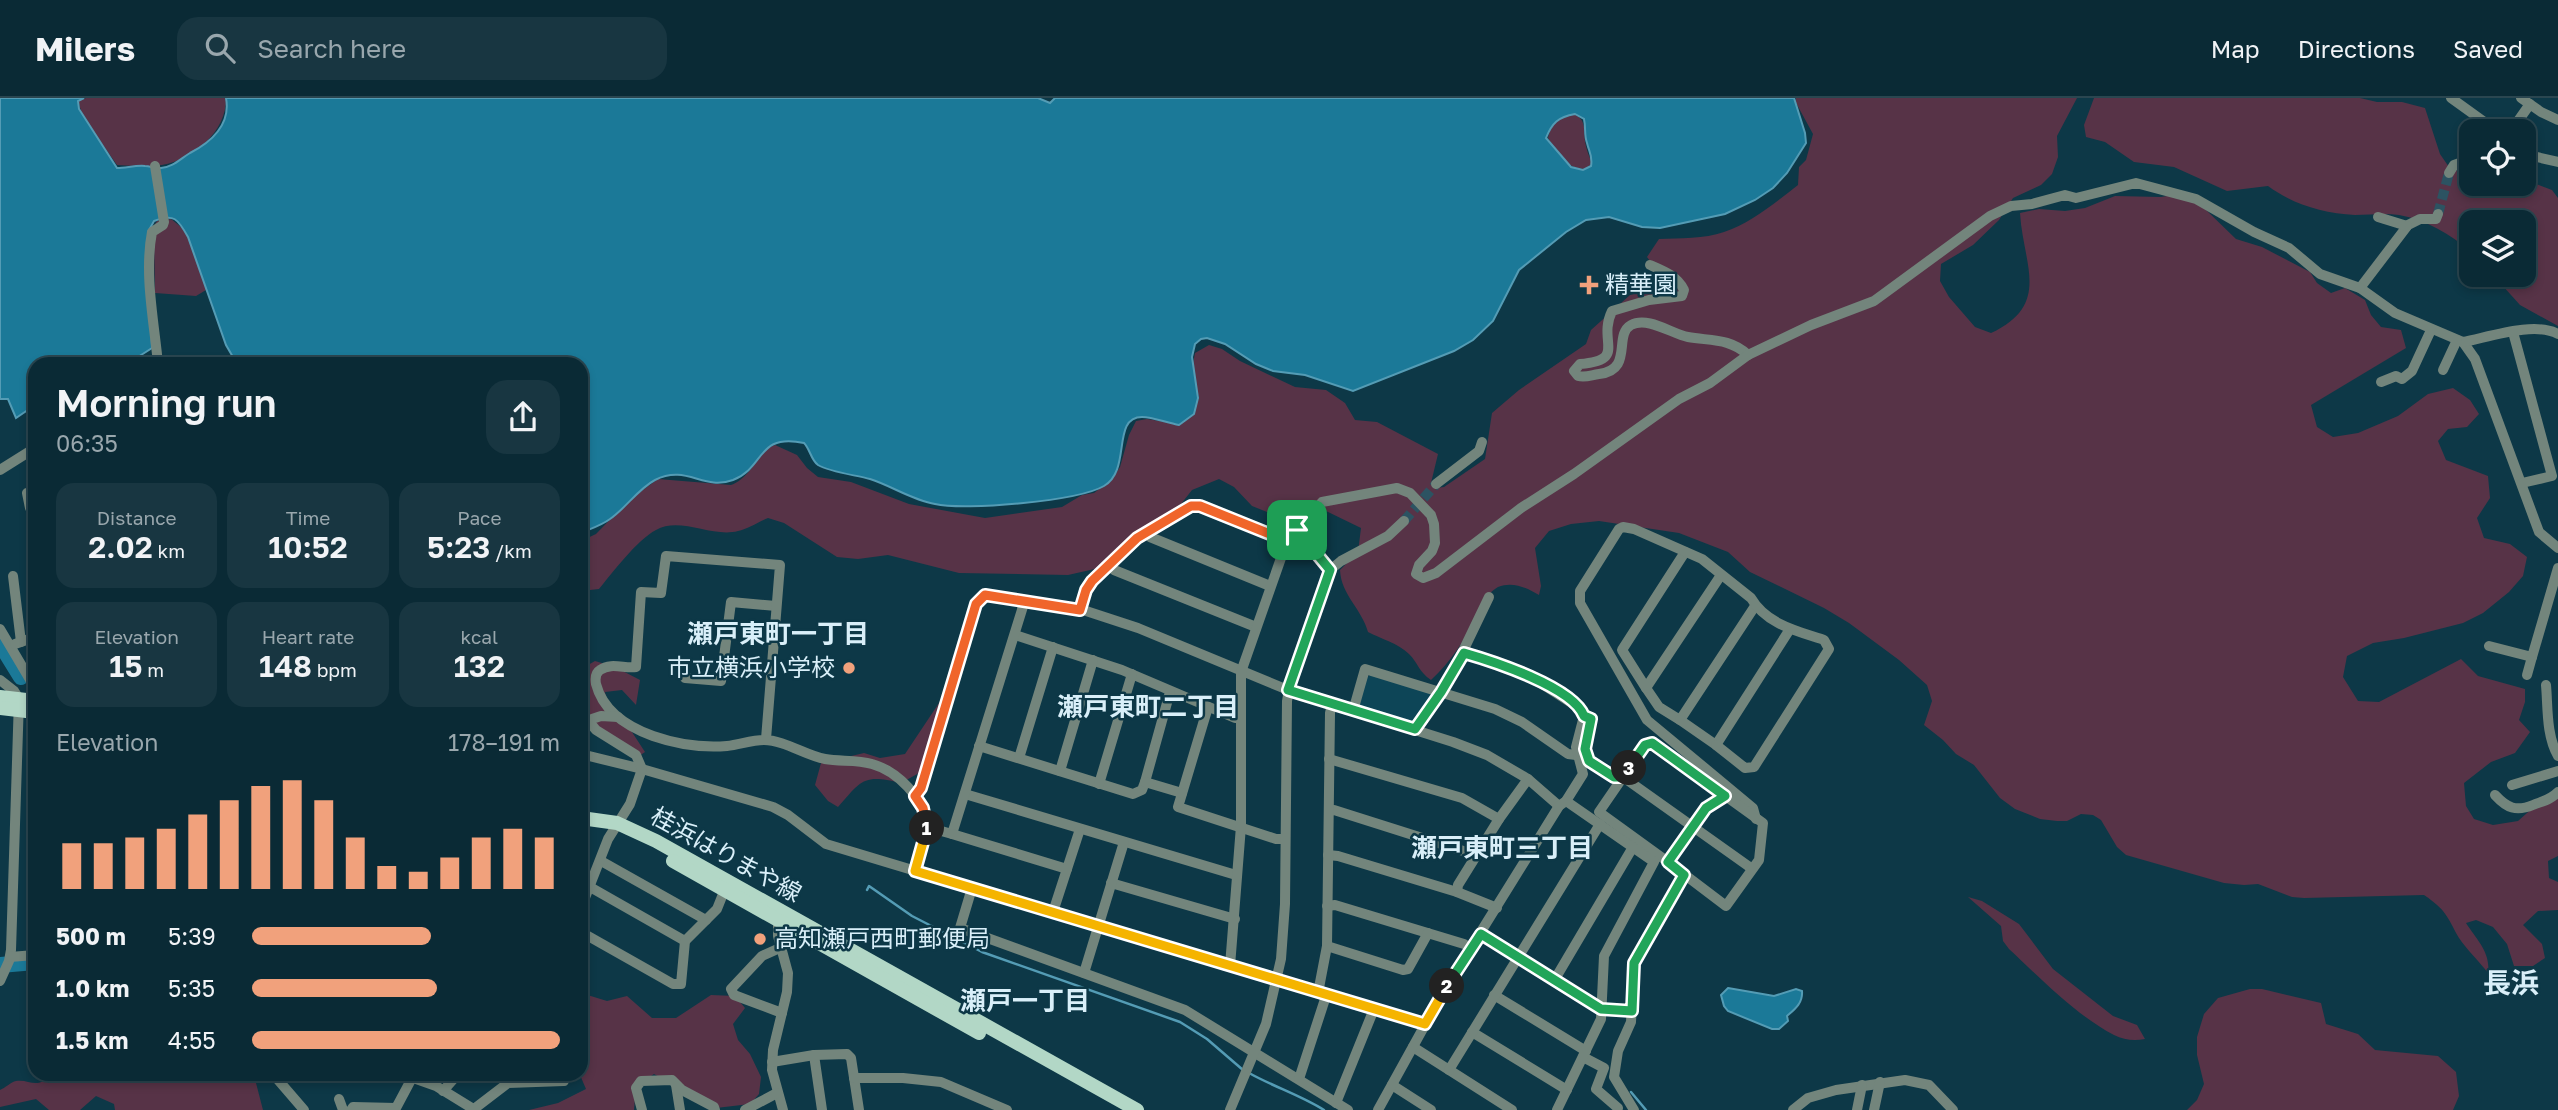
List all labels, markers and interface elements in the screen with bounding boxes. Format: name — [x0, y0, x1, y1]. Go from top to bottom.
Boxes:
search box — [177, 17, 667, 80]
text: Milers — [35, 29, 135, 68]
icon: search — [201, 29, 239, 67]
text: Search here — [257, 33, 406, 64]
text: Map — [2211, 34, 2260, 63]
text: Directions — [2298, 34, 2415, 63]
text: Saved — [2453, 34, 2523, 63]
map controls — [2459, 119, 2536, 287]
button: locate — [2459, 119, 2536, 196]
button: layers — [2459, 210, 2536, 287]
place label: 精華園 — [1605, 269, 1677, 298]
marker: 精華園 — [1579, 275, 1599, 295]
text: Morning run — [56, 380, 277, 425]
button: share — [486, 380, 560, 454]
text: 06:35 — [56, 429, 118, 457]
pin — [1267, 500, 1327, 560]
text: Distance — [97, 506, 177, 529]
text: Time — [286, 506, 330, 529]
text: Pace — [457, 506, 502, 529]
icon: arrive — [1278, 511, 1316, 549]
text: 2.02 — [88, 529, 153, 565]
text: 10:52 — [268, 529, 348, 565]
text: 5:23 — [427, 529, 490, 565]
text: km — [153, 539, 185, 562]
text: /km — [490, 539, 532, 562]
district label: 瀬戸東町一丁目 — [687, 618, 869, 649]
text: Elevation — [94, 625, 179, 648]
text: Heart rate — [262, 625, 354, 648]
text: kcal — [461, 625, 498, 648]
text: 15 — [109, 648, 142, 684]
text: 148 — [259, 648, 312, 684]
text: 132 — [454, 648, 505, 684]
place label: 市立横浜小学校 — [667, 652, 835, 681]
text: m — [142, 658, 164, 681]
text: bpm — [312, 658, 357, 681]
marker: 市立横浜小学校 — [841, 660, 857, 676]
district label: 瀬戸東町二丁目 — [1057, 691, 1239, 722]
text: Elevation — [56, 728, 158, 756]
text: 178–191 m — [448, 728, 560, 756]
pin: 3 — [1612, 750, 1646, 786]
text: 3 — [1623, 756, 1634, 779]
street label: 桂浜はりまや線 — [646, 800, 807, 907]
pin: 1 — [909, 810, 944, 846]
text: 1 — [922, 816, 931, 839]
district label: 瀬戸東町三丁目 — [1411, 832, 1593, 863]
text: 500 m — [56, 922, 126, 950]
text: 5:39 — [168, 922, 216, 950]
place label: 高知瀬戸西町郵便局 — [774, 923, 990, 952]
marker: 高知瀬戸西町郵便局 — [752, 931, 768, 947]
district label: 長浜 — [2483, 966, 2539, 999]
pin: 2 — [1430, 968, 1464, 1004]
text: 1.0 km — [56, 974, 129, 1002]
text: 5:35 — [168, 974, 215, 1002]
text: 2 — [1441, 974, 1452, 997]
district label: 瀬戸一丁目 — [960, 985, 1090, 1016]
text: 1.5 km — [56, 1026, 128, 1054]
text: 4:55 — [168, 1026, 216, 1054]

